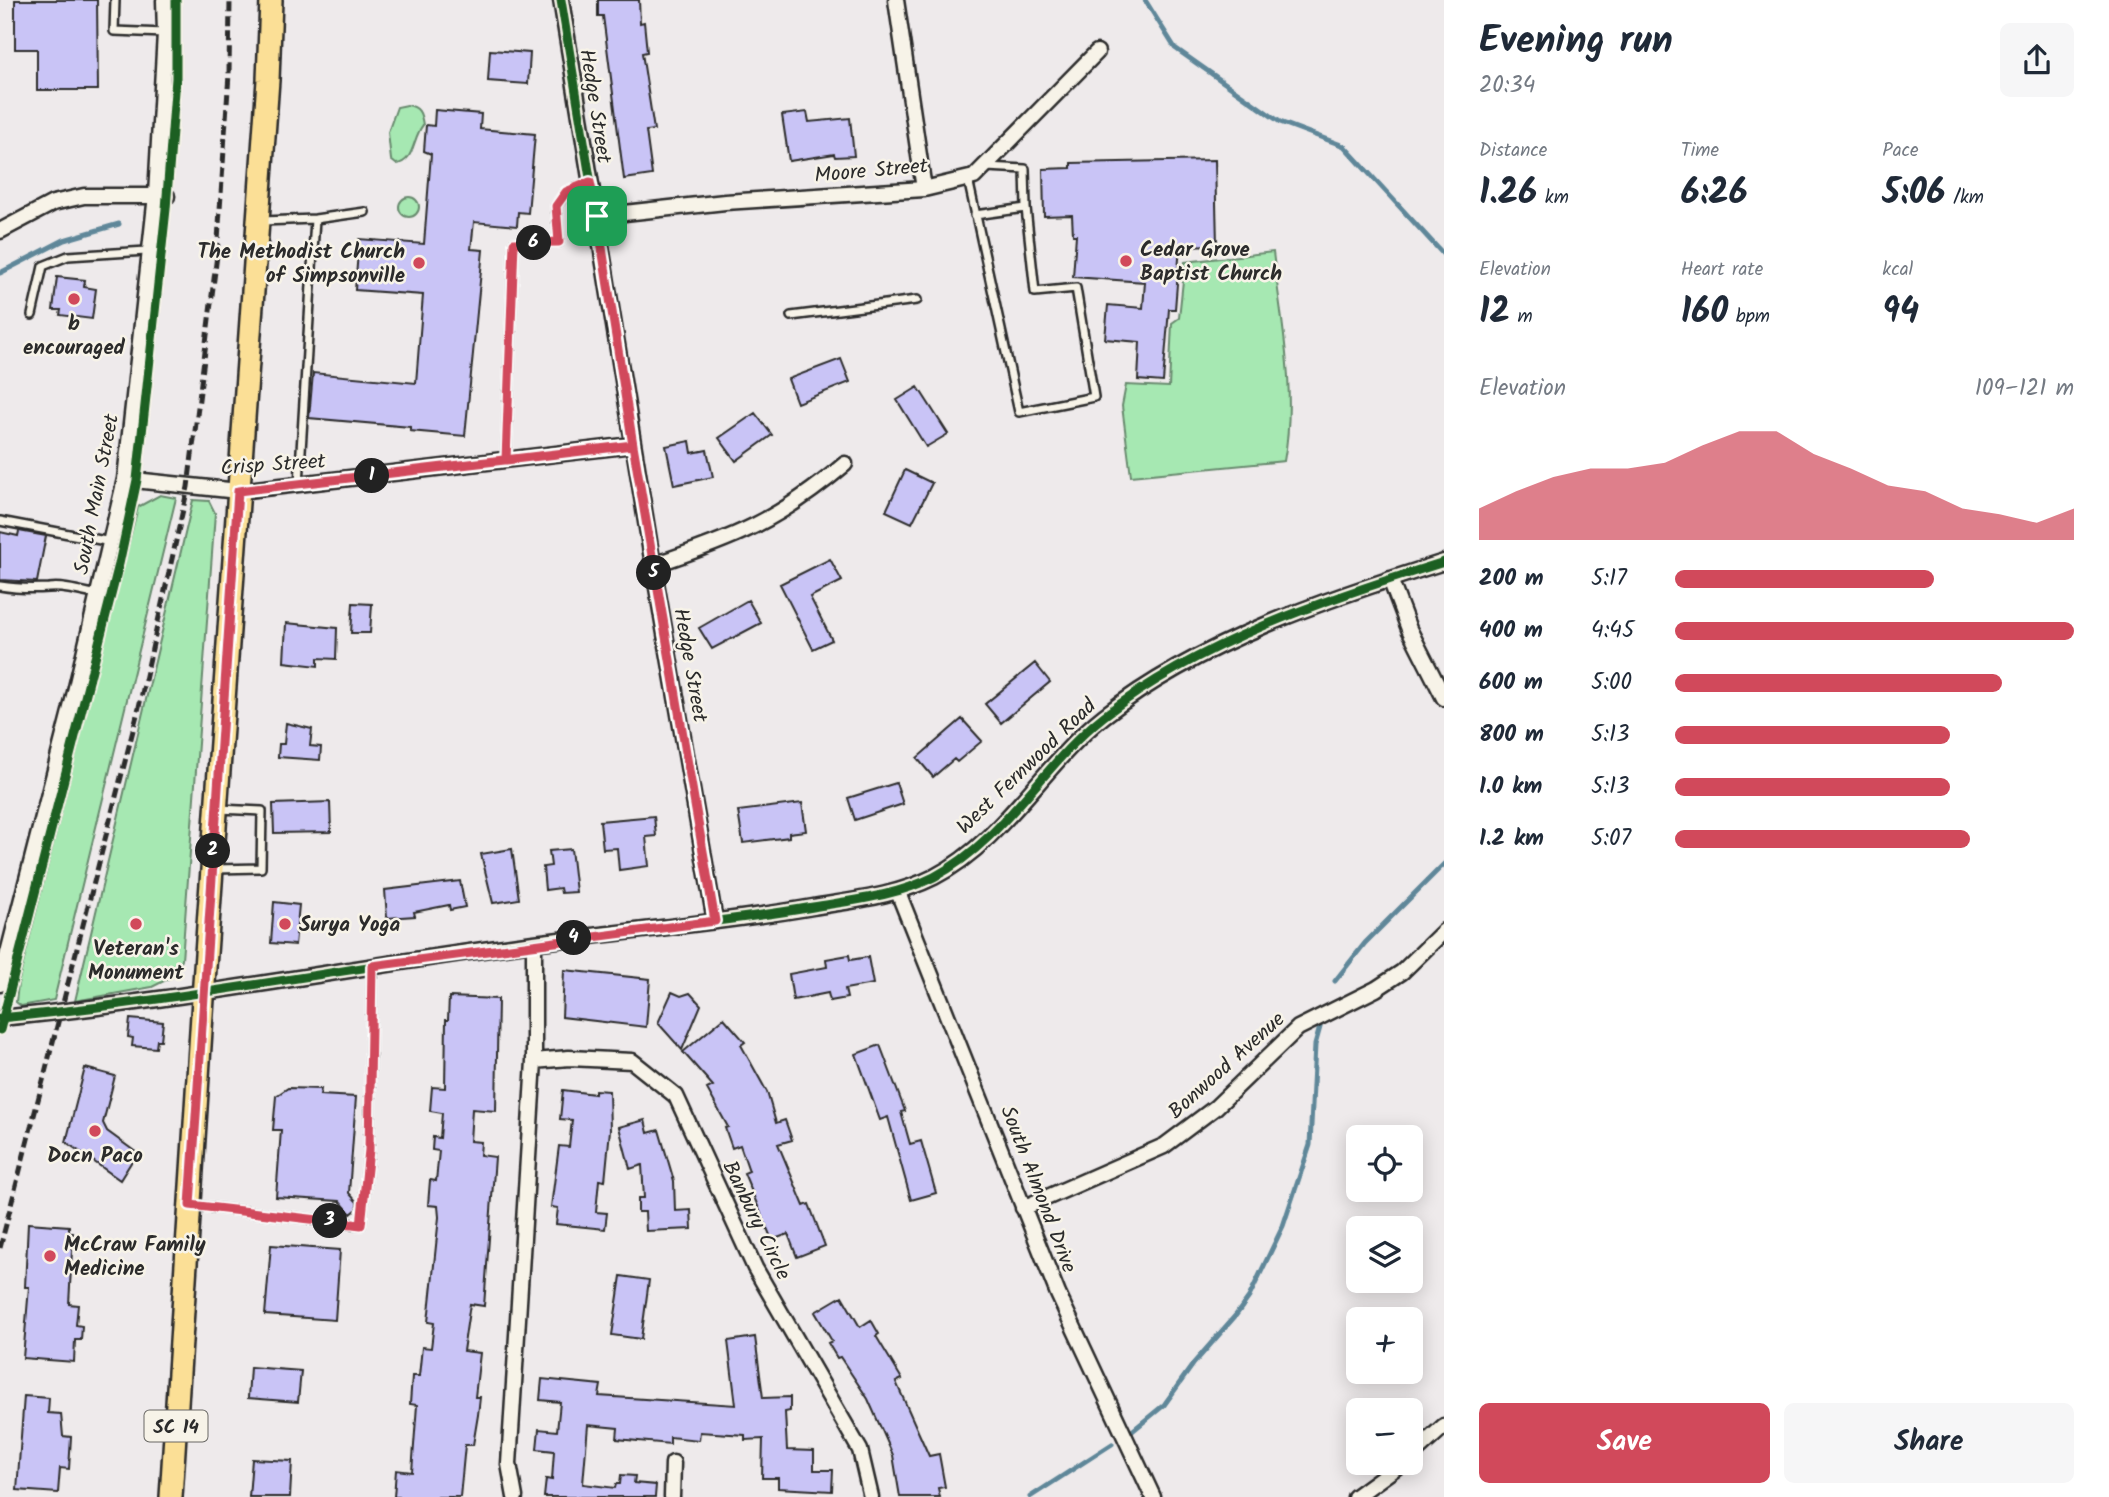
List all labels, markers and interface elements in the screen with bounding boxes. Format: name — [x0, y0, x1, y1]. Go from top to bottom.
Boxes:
text: Evening run — [1479, 12, 1673, 72]
button: share — [2000, 23, 2074, 97]
street label: Hedge Street — [569, 47, 620, 167]
text: 20:34 — [1479, 68, 1535, 104]
text: Distance — [1479, 136, 1547, 166]
text: Time — [1681, 136, 1719, 166]
text: Pace — [1882, 136, 1919, 166]
street label: Moore Street — [813, 150, 930, 193]
text: 1.26 — [1479, 166, 1537, 222]
text: 6:26 — [1681, 166, 1748, 222]
text: 5:06 — [1882, 166, 1946, 222]
text: km — [1537, 183, 1569, 213]
text: /km — [1946, 183, 1984, 213]
pin — [567, 186, 627, 246]
icon: arrive — [578, 197, 616, 235]
pin: 6 — [516, 226, 552, 260]
text: 6 — [528, 227, 539, 257]
place label: Cedar Grove Baptist Church — [1140, 234, 1282, 291]
place label: The Methodist Church of Simpsonville — [198, 236, 405, 293]
marker: Cedar Grove Baptist Church — [1118, 253, 1134, 269]
marker: The Methodist Church of Simpsonville — [411, 255, 427, 271]
text: Elevation — [1479, 255, 1551, 285]
text: Heart rate — [1681, 255, 1763, 285]
text: kcal — [1882, 255, 1913, 285]
text: 12 — [1479, 285, 1510, 341]
text: 160 — [1681, 285, 1728, 341]
text: 94 — [1882, 285, 1919, 341]
marker: b encouraged — [66, 291, 82, 307]
text: m — [1510, 302, 1533, 332]
text: bpm — [1728, 302, 1770, 332]
place label: b encouraged — [23, 308, 126, 365]
text: Elevation — [1479, 371, 1566, 407]
text: 109–121 m — [1975, 371, 2074, 407]
street label: South Main Street — [66, 410, 129, 577]
street label: Crisp Street — [219, 445, 328, 486]
pin: 1 — [354, 458, 390, 494]
text: 1 — [369, 460, 374, 490]
pin: 5 — [636, 556, 672, 590]
text: 5 — [649, 557, 658, 587]
text: 200 m — [1479, 561, 1544, 597]
text: 5:17 — [1591, 561, 1627, 597]
street label: Hedge Street — [663, 606, 716, 726]
text: 400 m — [1479, 613, 1543, 649]
text: 4:45 — [1591, 613, 1634, 649]
text: 600 m — [1479, 665, 1543, 701]
text: 5:00 — [1591, 665, 1632, 701]
street label: West Fernwood Road — [949, 691, 1105, 843]
text: 800 m — [1479, 717, 1544, 753]
text: 5:13 — [1591, 717, 1629, 753]
text: 1.0 km — [1479, 769, 1542, 805]
text: 5:13 — [1591, 769, 1629, 805]
text: 1.2 km — [1479, 821, 1544, 857]
text: 5:07 — [1591, 821, 1631, 857]
pin: 2 — [196, 834, 230, 868]
text: 2 — [207, 835, 218, 865]
place label: Surya Yoga — [299, 909, 401, 942]
marker: Veteran's Monument — [128, 916, 144, 932]
marker: Surya Yoga — [277, 916, 293, 932]
pin: 4 — [556, 920, 592, 956]
text: 4 — [568, 922, 579, 952]
place label: Veteran's Monument — [88, 933, 184, 990]
street label: Bonwood Avenue — [1161, 1004, 1293, 1128]
street label: South Almond Drive — [991, 1101, 1085, 1278]
marker: Docn Paco — [87, 1123, 103, 1139]
map controls — [1346, 1125, 1423, 1475]
button: locate — [1346, 1125, 1423, 1202]
place label: Docn Paco — [47, 1140, 143, 1173]
street label: Banbury Circle — [712, 1155, 799, 1286]
pin: 3 — [312, 1204, 348, 1238]
text: 3 — [324, 1205, 335, 1235]
button: layers — [1346, 1216, 1423, 1293]
place label: McCraw Family Medicine — [64, 1229, 206, 1286]
marker: McCraw Family Medicine — [42, 1248, 58, 1264]
button: + — [1346, 1307, 1423, 1384]
button: − — [1346, 1398, 1423, 1475]
button: Save — [1479, 1403, 1770, 1483]
button: Share — [1784, 1403, 2074, 1483]
road number: SC 14 — [144, 1410, 208, 1442]

